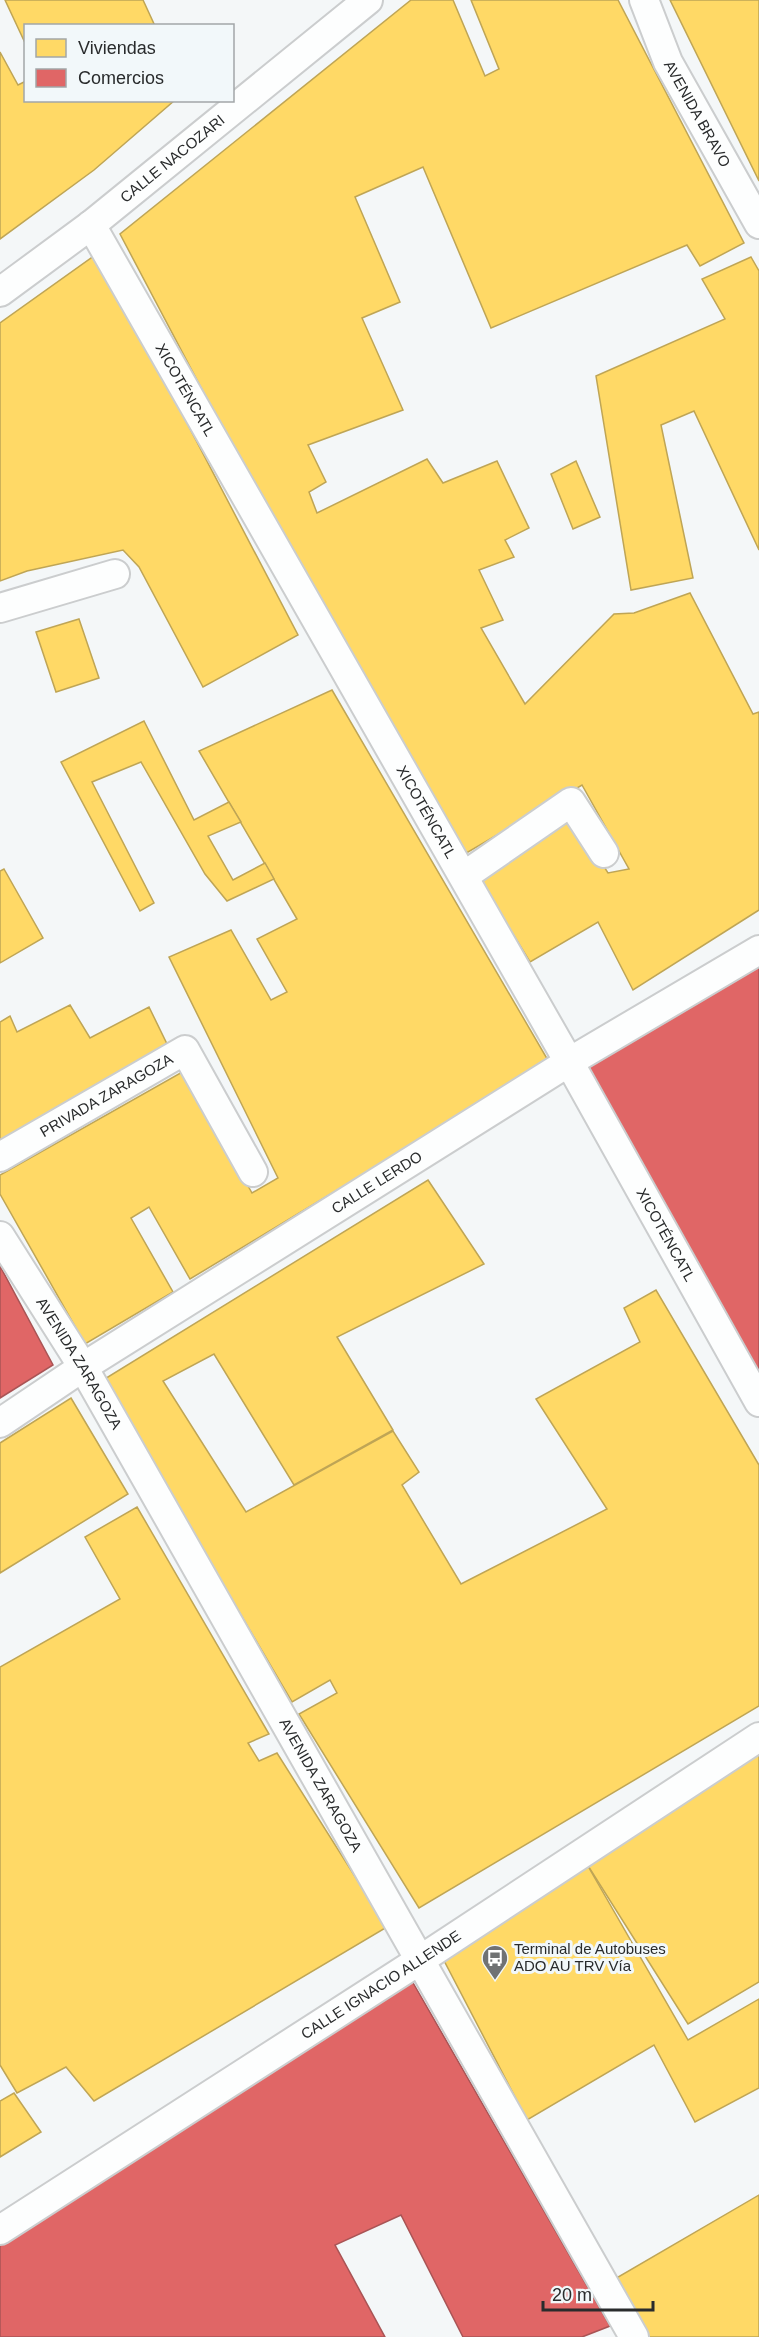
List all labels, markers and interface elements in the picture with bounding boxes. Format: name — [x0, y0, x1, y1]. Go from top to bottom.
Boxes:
legend — [24, 24, 234, 102]
text: Viviendas — [78, 38, 156, 58]
street label: AVENIDA BRAVO — [661, 57, 734, 170]
text: Comercios — [78, 68, 164, 88]
street label: CALLE NACOZARI — [117, 111, 228, 206]
street label: XICOTÉNCATL — [152, 340, 219, 439]
street label: XICOTÉNCATL — [394, 762, 460, 861]
street label: PRIVADA ZARAGOZA — [37, 1050, 176, 1140]
street label: CALLE LERDO — [328, 1147, 425, 1217]
street label: XICOTÉNCATL — [633, 1185, 699, 1284]
street label: AVENIDA ZARAGOZA — [33, 1294, 126, 1432]
street label: AVENIDA ZARAGOZA — [276, 1715, 366, 1855]
street label: CALLE IGNACIO ALLENDE — [298, 1927, 464, 2042]
place label: Terminal de Autobuses ADO AU TRV Vía — [514, 1940, 666, 1974]
bus stop icon: Terminal de Autobuses ADO AU TRV Vía — [480, 1943, 510, 1981]
scale bar — [543, 2274, 652, 2312]
text: 20 m — [552, 2285, 592, 2305]

